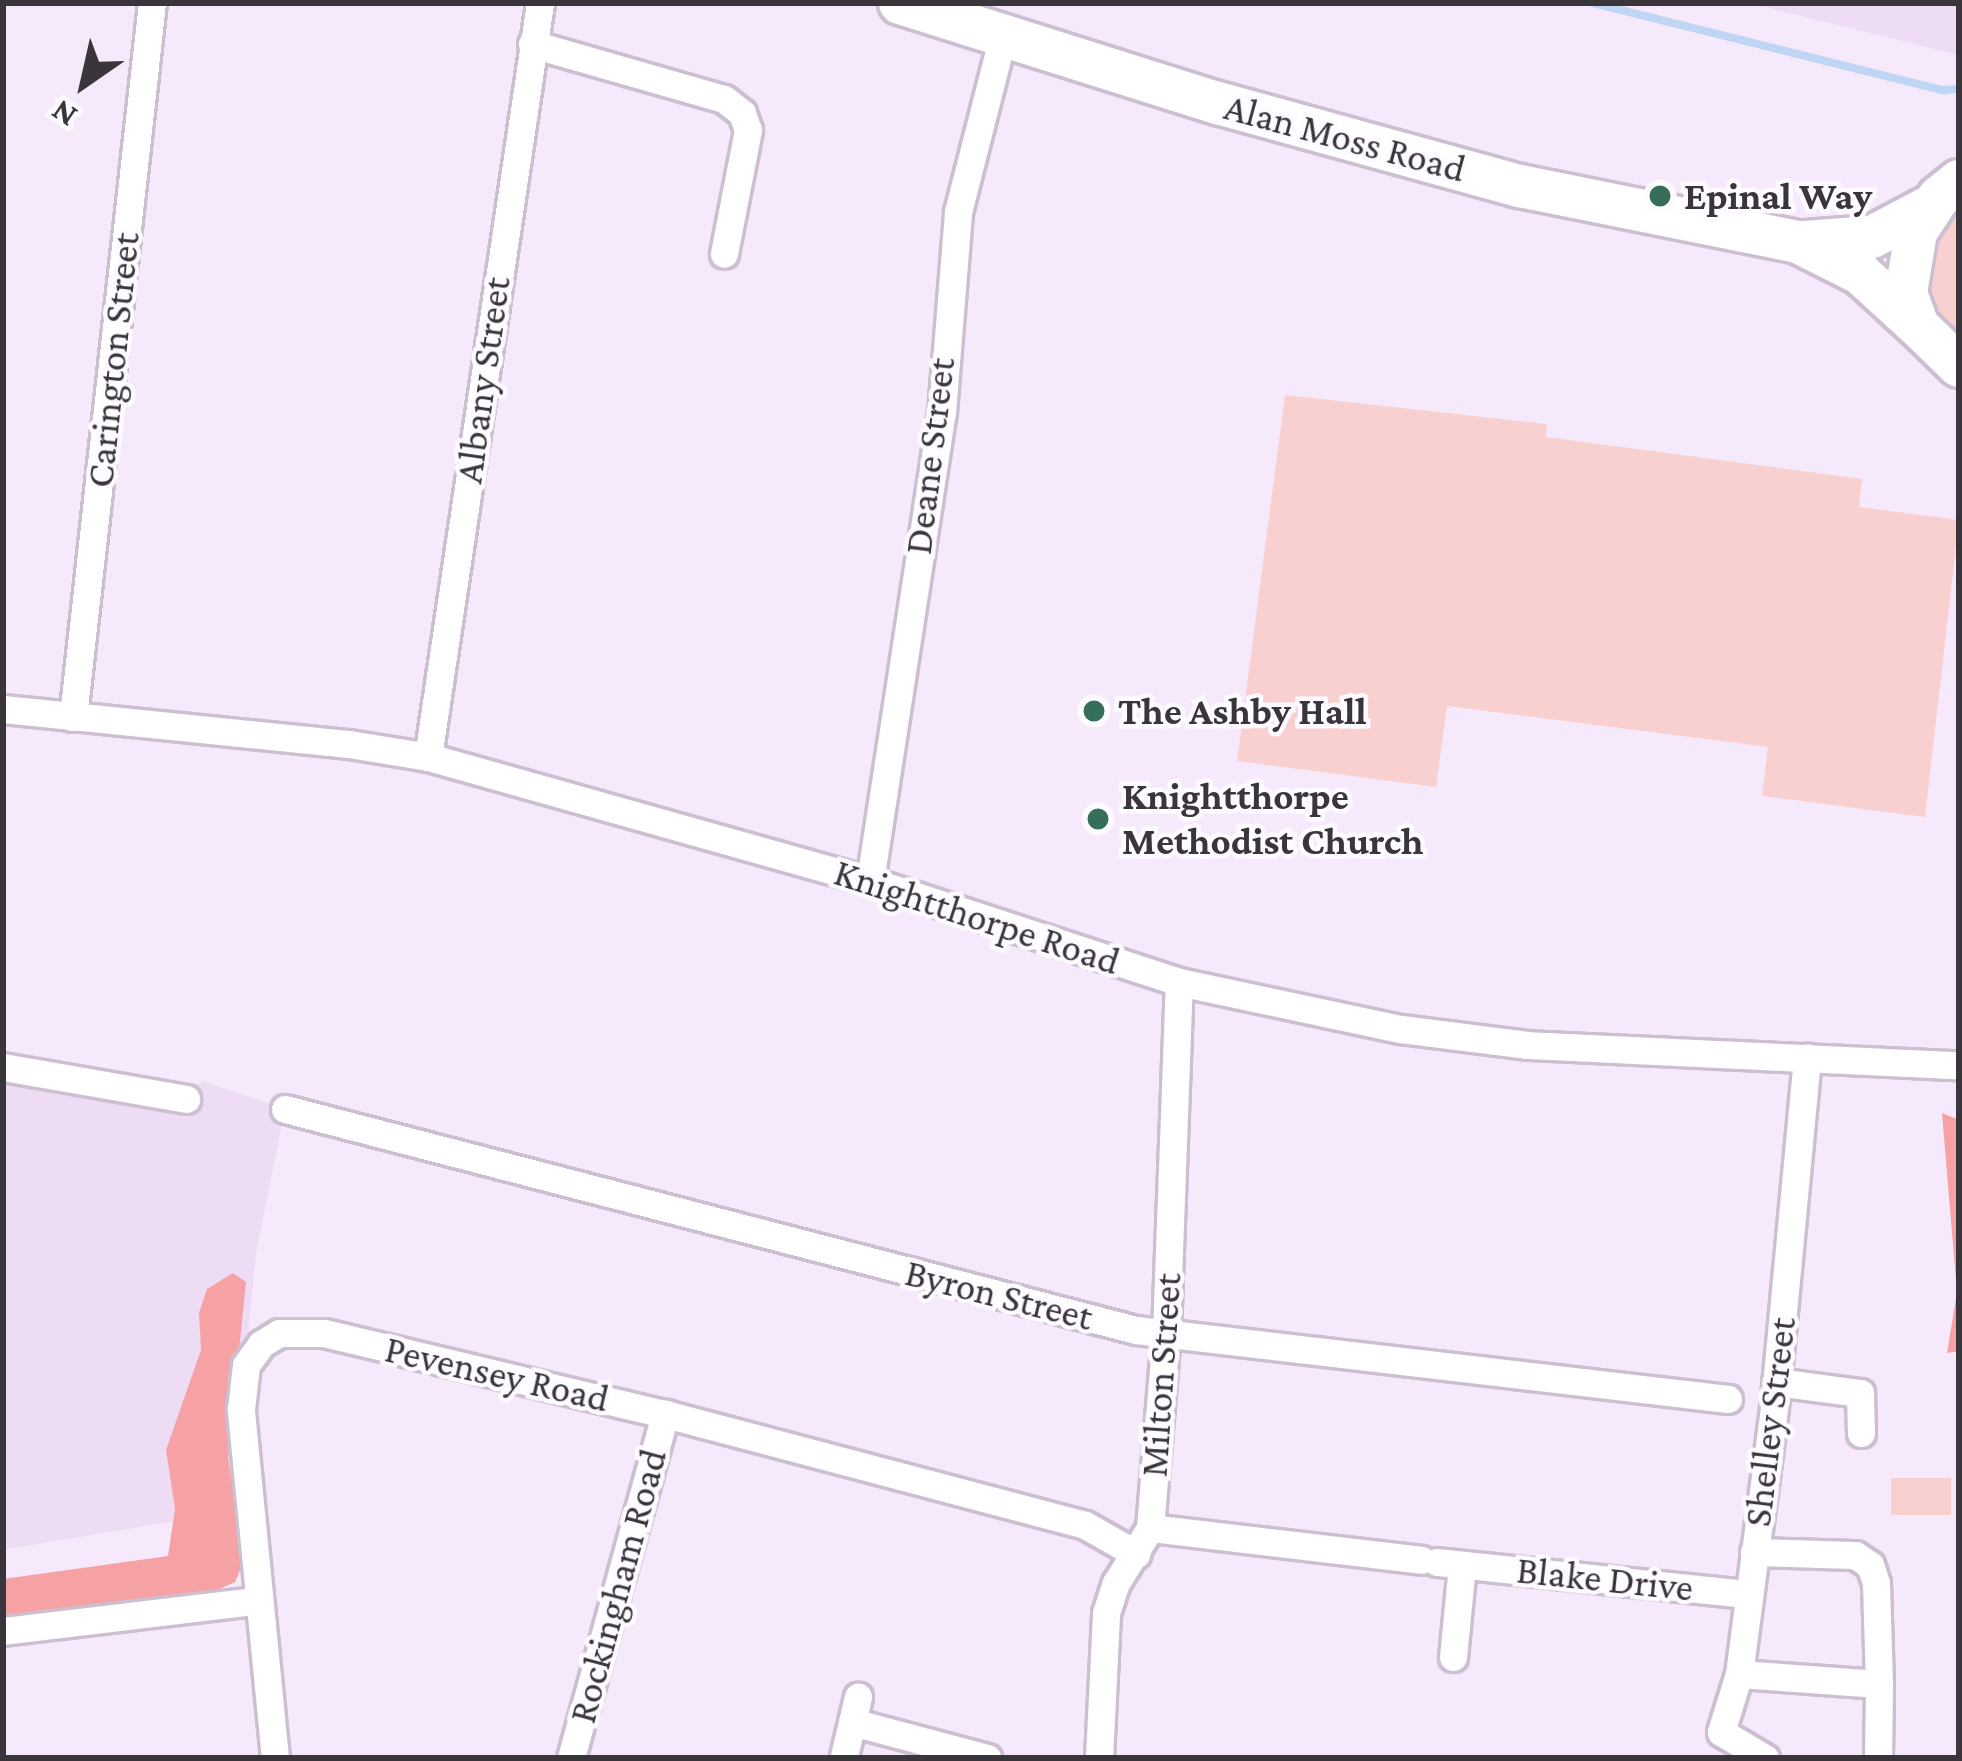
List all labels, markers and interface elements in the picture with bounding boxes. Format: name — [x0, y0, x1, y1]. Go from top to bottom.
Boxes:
north arrow — [24, 24, 144, 144]
street label: Alan Moss Road — [1219, 83, 1471, 193]
text: N — [44, 93, 83, 136]
place label: Epinal Way — [1684, 173, 1872, 219]
marker: Epinal Way — [1647, 183, 1673, 209]
street label: Carington Street — [76, 230, 150, 490]
street label: Albany Street — [445, 274, 521, 486]
street label: Deane Street — [895, 355, 965, 557]
place label: The Ashby Hall — [1118, 688, 1367, 734]
marker: The Ashby Hall — [1081, 698, 1107, 724]
place label: Knightthorpe Methodist Church — [1122, 774, 1423, 865]
marker: Knightthorpe Methodist Church — [1085, 806, 1111, 832]
street label: Knightthorpe Road — [828, 849, 1126, 985]
street label: Byron Street — [900, 1249, 1098, 1341]
street label: Milton Street — [1131, 1271, 1191, 1479]
street label: Shelley Street — [1734, 1315, 1806, 1529]
street label: Pevensey Road — [380, 1326, 614, 1422]
street label: Rockingham Road — [559, 1444, 677, 1728]
street label: Blake Drive — [1514, 1546, 1696, 1612]

